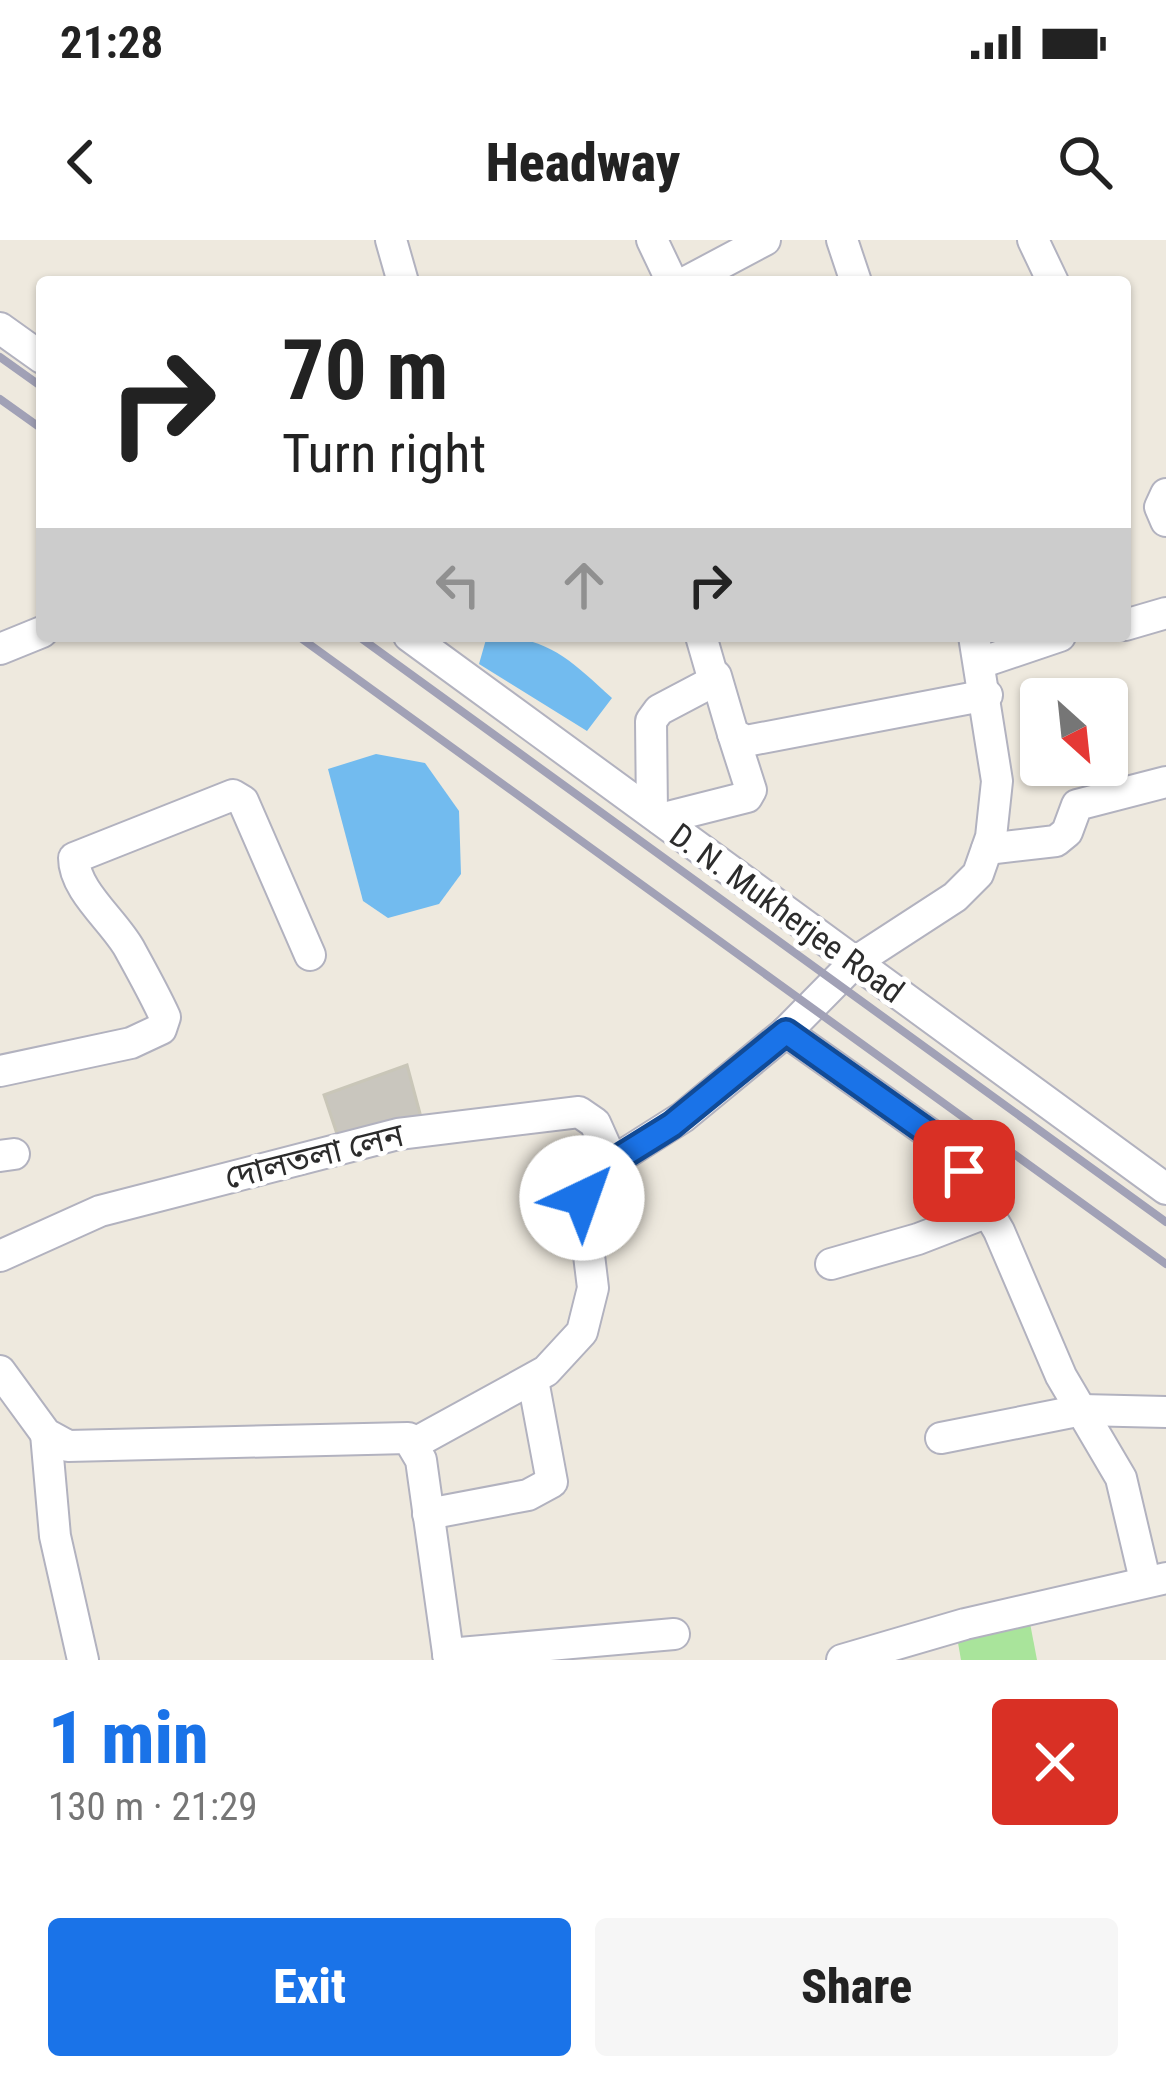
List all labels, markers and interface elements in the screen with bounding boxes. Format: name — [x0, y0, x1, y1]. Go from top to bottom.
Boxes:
text: 21:28 — [60, 16, 163, 69]
icon: back — [48, 129, 114, 195]
icon: search — [1052, 129, 1118, 195]
text: Headway — [486, 131, 680, 194]
text: 70 m — [282, 321, 449, 420]
icon: right — [84, 324, 240, 480]
text: Turn right — [282, 422, 486, 485]
icon: left — [425, 552, 491, 618]
icon: ahead — [551, 552, 617, 618]
icon: right — [677, 552, 743, 618]
north arrow — [1020, 678, 1128, 786]
map controls — [1020, 678, 1128, 786]
street label: D. N. Mukherjee Road — [662, 815, 912, 1011]
street label: দোলতলা লেন — [221, 1115, 408, 1197]
pin — [913, 1120, 1015, 1222]
position arrow — [519, 1135, 645, 1261]
icon: arrive — [931, 1138, 997, 1204]
text: 1 min — [48, 1696, 209, 1781]
button: close — [992, 1699, 1118, 1825]
text: 130 m · 21:29 — [48, 1784, 258, 1830]
button: Exit — [48, 1918, 571, 2056]
button: Share — [595, 1918, 1118, 2056]

